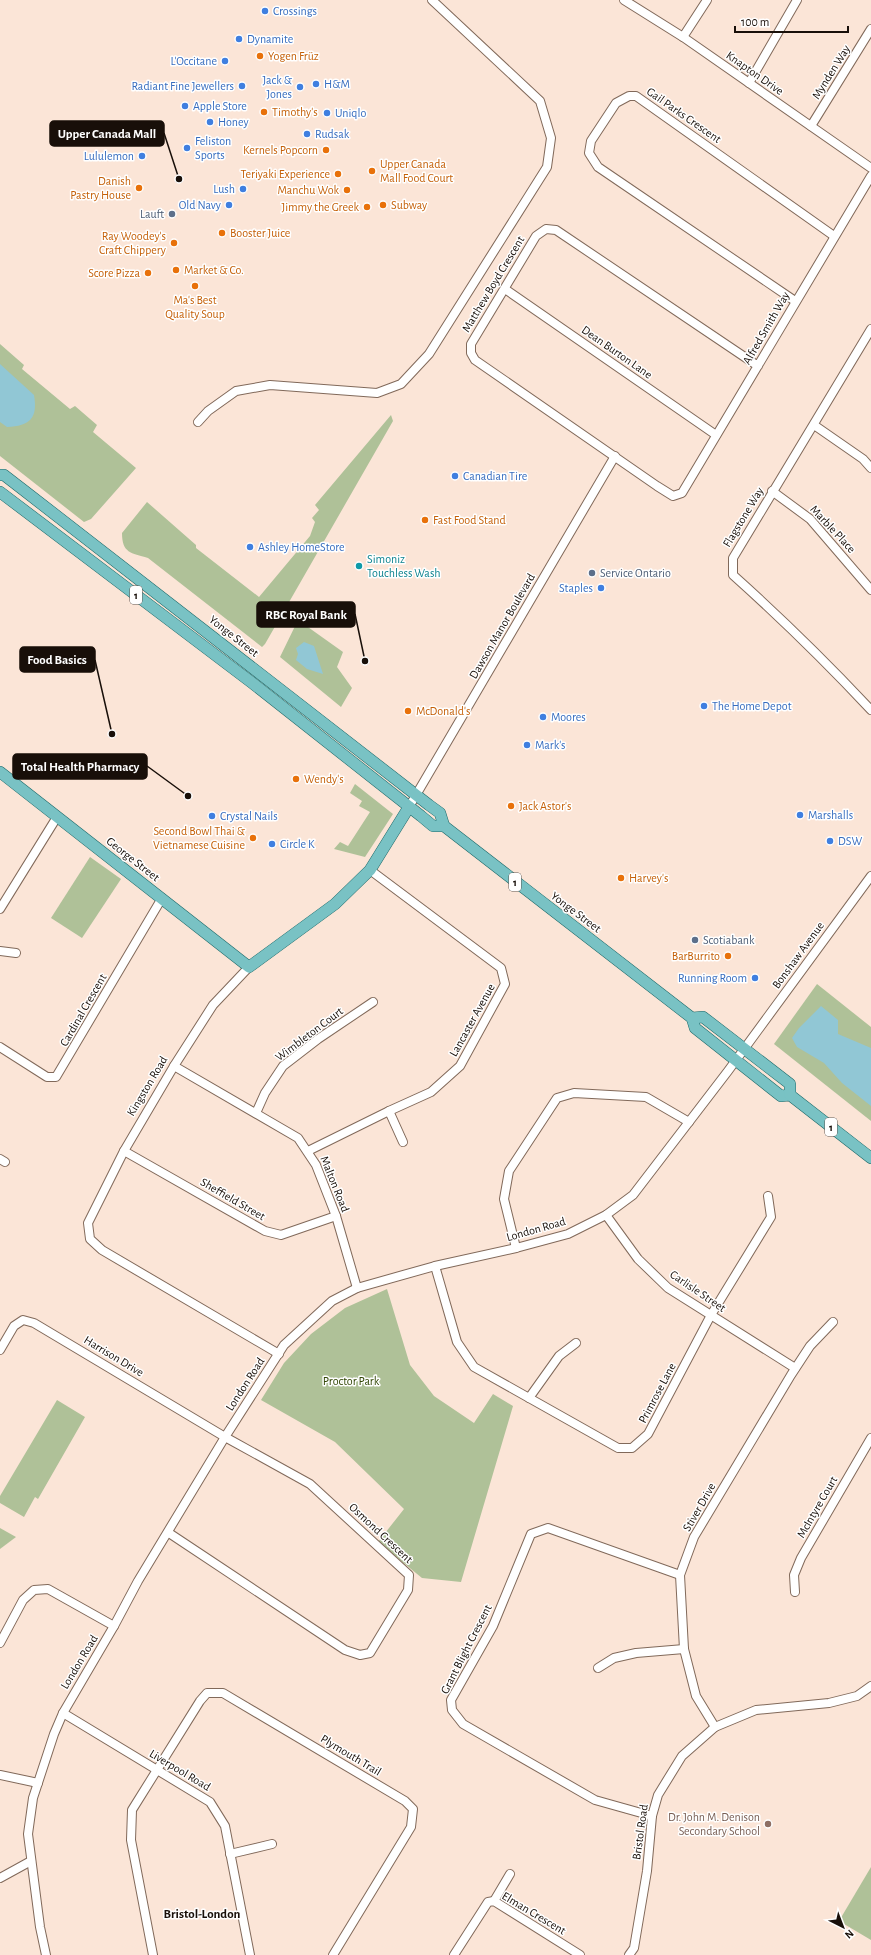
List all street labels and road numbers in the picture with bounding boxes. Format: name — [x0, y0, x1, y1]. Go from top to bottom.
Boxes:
street label: Mynden Way — [810, 43, 853, 102]
street label: Knapton Drive — [724, 49, 786, 97]
street label: Gail Parks Crescent — [645, 85, 723, 145]
street label: Matthew Boyd Crescent — [460, 234, 527, 335]
street label: Alfred Smith Way — [740, 290, 793, 367]
street label: Dean Burton Lane — [580, 323, 654, 381]
street label: Flagstone Way — [720, 485, 766, 550]
street label: Marble Place — [808, 503, 858, 555]
street label: Dawson Manor Boulevard — [467, 571, 537, 681]
road number: 1 — [130, 586, 142, 604]
street label: Yonge Street — [207, 613, 261, 659]
street label: George Street — [104, 835, 162, 883]
road number: 1 — [509, 873, 521, 891]
street label: Yonge Street — [549, 889, 603, 935]
street label: Bonshaw Avenue — [770, 919, 826, 991]
street label: Cardinal Crescent — [57, 972, 109, 1048]
street label: Lancaster Avenue — [447, 982, 497, 1058]
street label: Wimbleton Court — [273, 1005, 345, 1063]
street label: Kingston Road — [124, 1054, 170, 1118]
road number: 1 — [825, 1118, 837, 1136]
street label: Malton Road — [318, 1154, 352, 1214]
street label: Sheffield Street — [199, 1176, 268, 1222]
street label: London Road — [505, 1215, 567, 1243]
street label: Carlisle Street — [668, 1268, 728, 1314]
street label: Harrison Drive — [82, 1333, 146, 1379]
street label: London Road — [223, 1355, 267, 1413]
street label: Primrose Lane — [636, 1361, 678, 1425]
street label: McIntyre Court — [795, 1474, 840, 1540]
street label: Stiver Drive — [680, 1481, 718, 1533]
street label: Osmond Crescent — [347, 1501, 415, 1565]
street label: Grant Blight Crescent — [438, 1602, 494, 1696]
street label: London Road — [58, 1633, 100, 1691]
street label: Plymouth Trail — [318, 1732, 383, 1779]
street label: Liverpool Road — [147, 1747, 213, 1793]
street label: Bristol Road — [630, 1803, 650, 1861]
street label: Elman Crescent — [500, 1889, 568, 1937]

